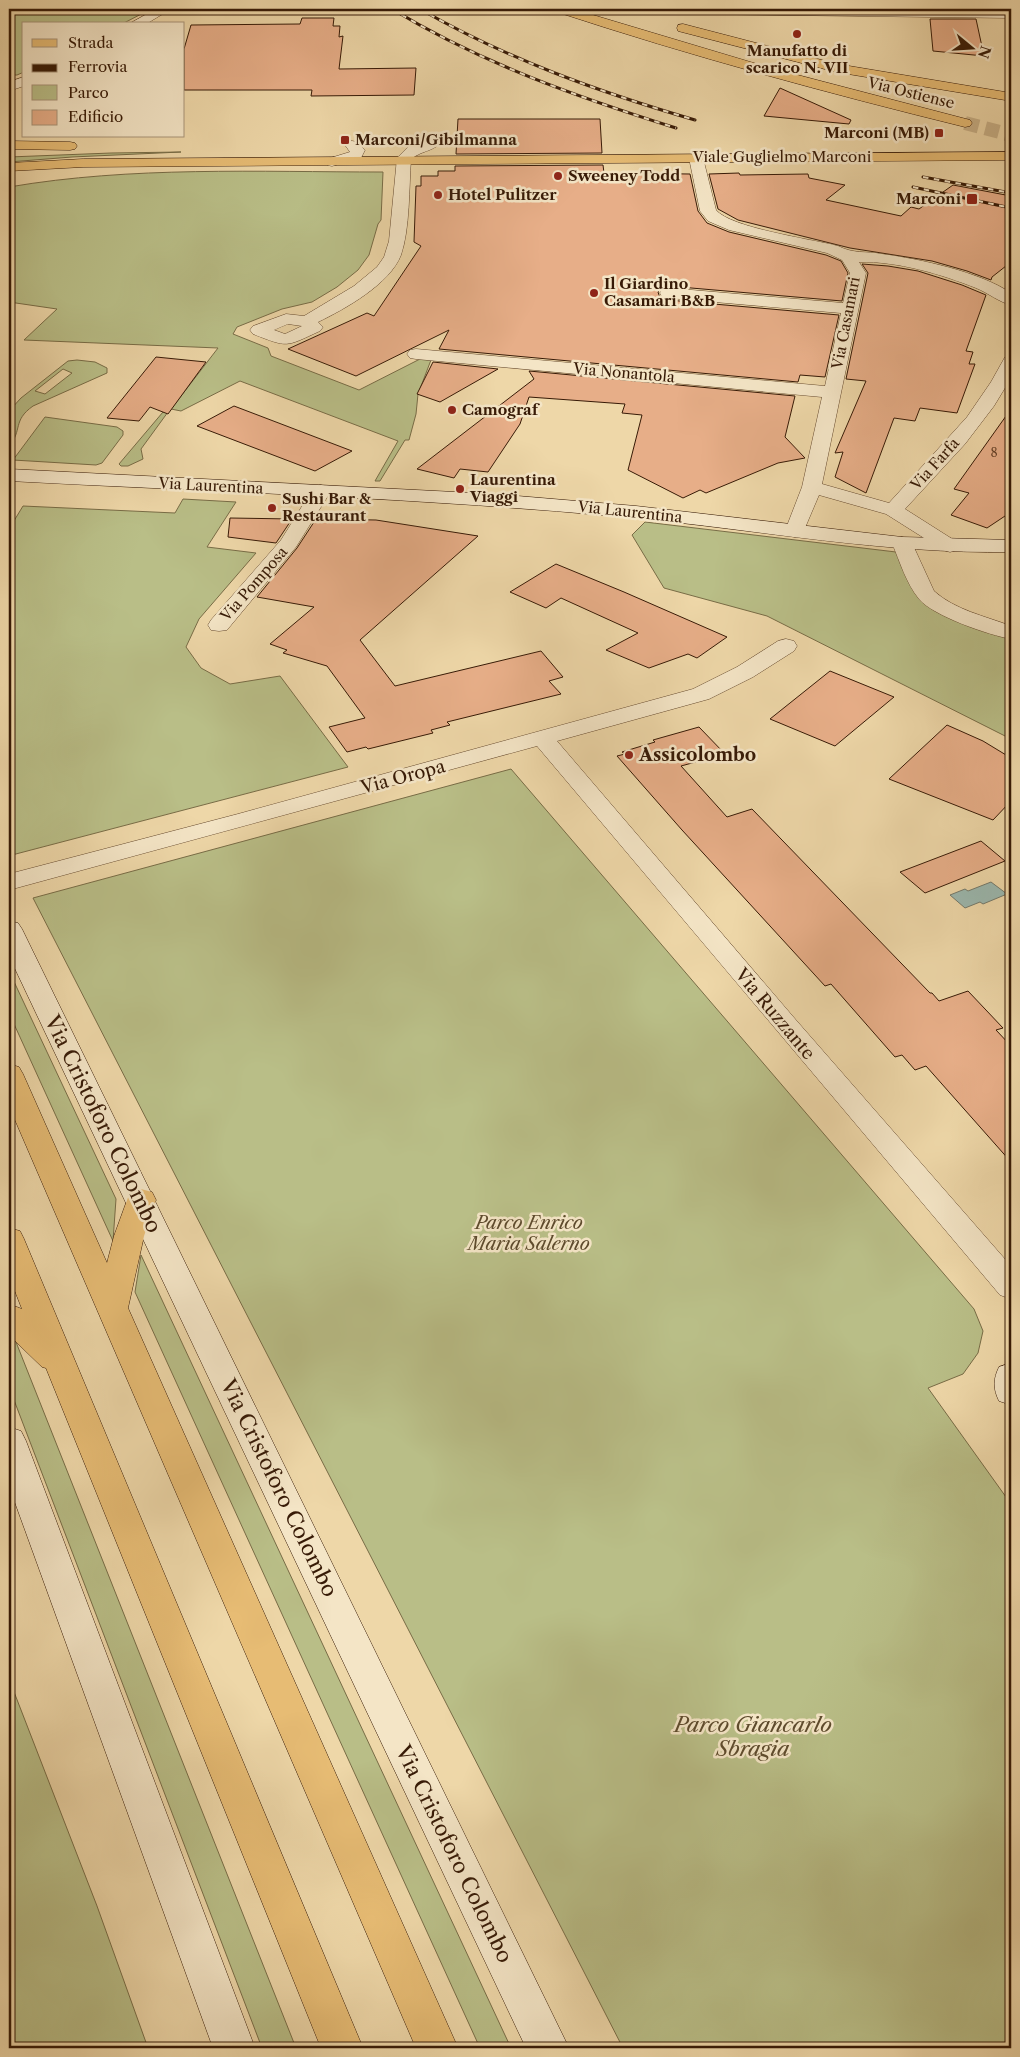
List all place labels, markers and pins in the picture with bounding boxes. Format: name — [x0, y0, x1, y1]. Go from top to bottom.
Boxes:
marker: Manufatto di scarico N. VII — [791, 28, 803, 40]
place label: Manufatto di scarico N. VII — [746, 41, 848, 77]
place label: Marconi (MB) — [824, 123, 929, 142]
marker: Marconi (MB) — [933, 127, 945, 139]
place label: Marconi/Gibilmanna — [355, 130, 517, 149]
marker: Marconi/Gibilmanna — [339, 134, 351, 146]
place label: Sweeney Todd — [568, 166, 680, 185]
marker: Sweeney Todd — [552, 170, 564, 182]
place label: Hotel Pulitzer — [448, 185, 557, 204]
marker: Hotel Pulitzer — [432, 189, 444, 201]
place label: Marconi — [896, 189, 962, 208]
marker: Marconi — [965, 192, 979, 206]
place label: Il Giardino Casamari B&B — [604, 274, 715, 310]
marker: Il Giardino Casamari B&B — [588, 287, 600, 299]
place label: Camograf — [462, 400, 541, 419]
marker: Camograf — [446, 404, 458, 416]
place label: Laurentina Viaggi — [469, 470, 556, 506]
marker: Laurentina Viaggi — [454, 483, 466, 495]
place label: Sushi Bar & Restaurant — [282, 489, 372, 525]
marker: Sushi Bar & Restaurant — [266, 502, 278, 514]
place label: Assicolombo — [638, 744, 756, 766]
marker: Assicolombo — [623, 749, 635, 761]

